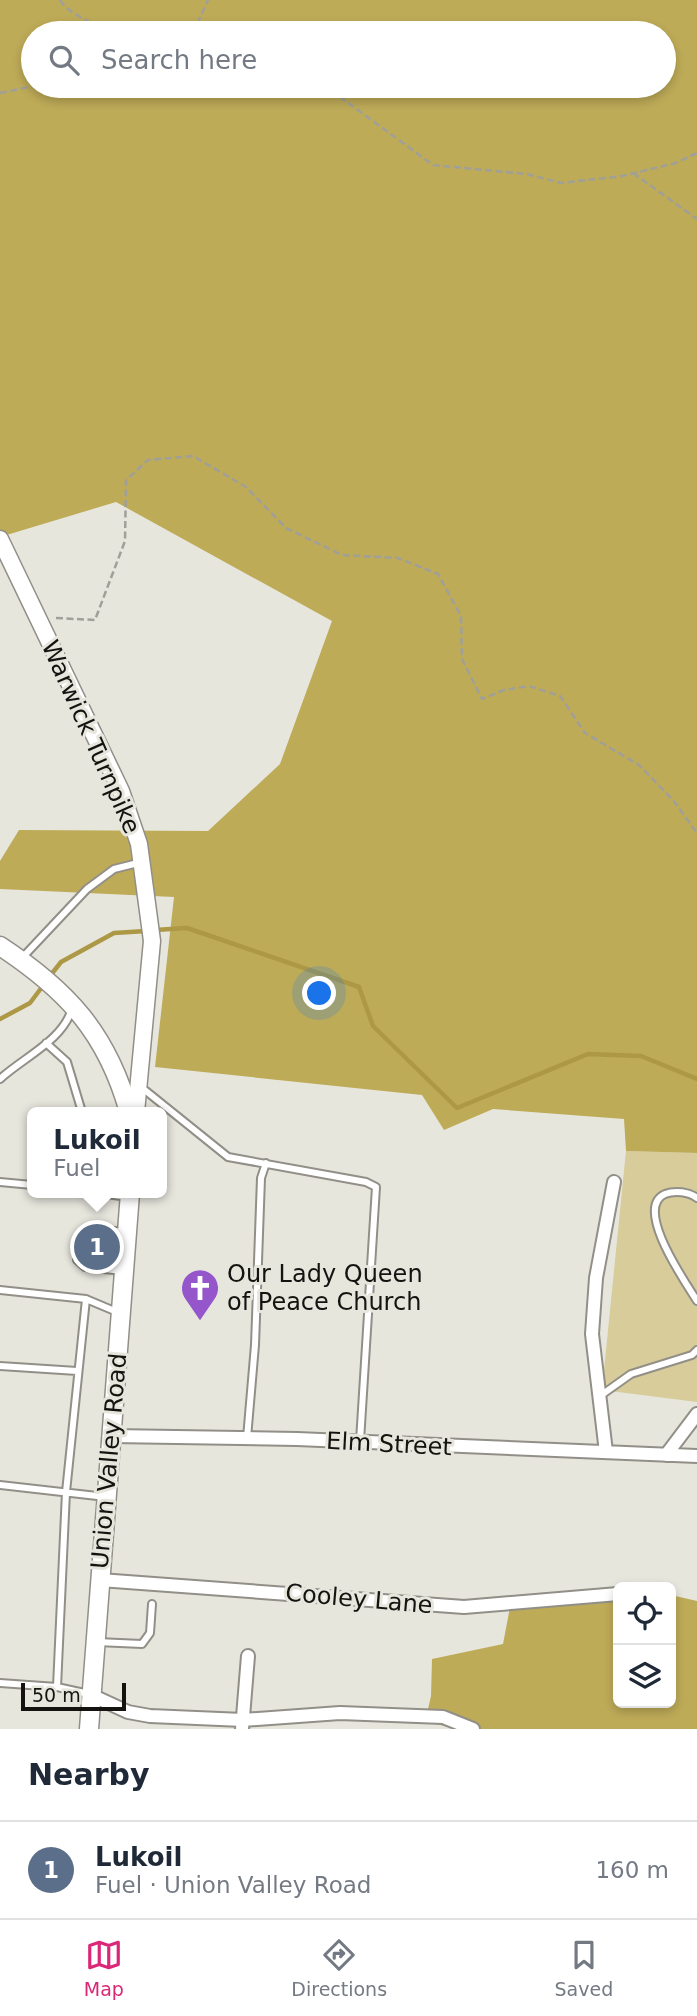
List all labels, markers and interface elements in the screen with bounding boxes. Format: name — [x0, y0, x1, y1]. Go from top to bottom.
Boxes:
search box — [21, 21, 676, 98]
icon: search — [45, 41, 83, 79]
text: Search here — [101, 45, 257, 75]
street label: Warwick Turnpike — [36, 636, 146, 838]
your location — [302, 976, 336, 1010]
popup — [27, 1107, 167, 1198]
text: Lukoil — [53, 1125, 141, 1155]
text: Fuel — [53, 1155, 100, 1181]
pin: 1 — [74, 1221, 120, 1273]
place label: Our Lady Queen of Peace Church — [227, 1260, 423, 1316]
church icon: Our Lady Queen of Peace Church — [179, 1267, 221, 1322]
street label: Union Valley Road — [86, 1352, 132, 1570]
street label: Elm Street — [325, 1427, 453, 1461]
street label: Cooley Lane — [284, 1579, 434, 1619]
map controls — [613, 1582, 676, 1708]
button: locate — [613, 1582, 676, 1645]
button: layers — [613, 1645, 676, 1708]
scale bar — [21, 1680, 126, 1712]
text: 50 m — [32, 1684, 81, 1706]
text: Nearby — [28, 1757, 150, 1792]
text: Lukoil — [95, 1842, 182, 1872]
text: 1 — [43, 1857, 59, 1883]
text: 160 m — [595, 1857, 669, 1883]
text: Fuel · Union Valley Road — [95, 1872, 371, 1898]
tab: Map — [84, 1936, 124, 2000]
tab: Directions — [291, 1936, 387, 2000]
tab: Saved — [555, 1936, 613, 2000]

